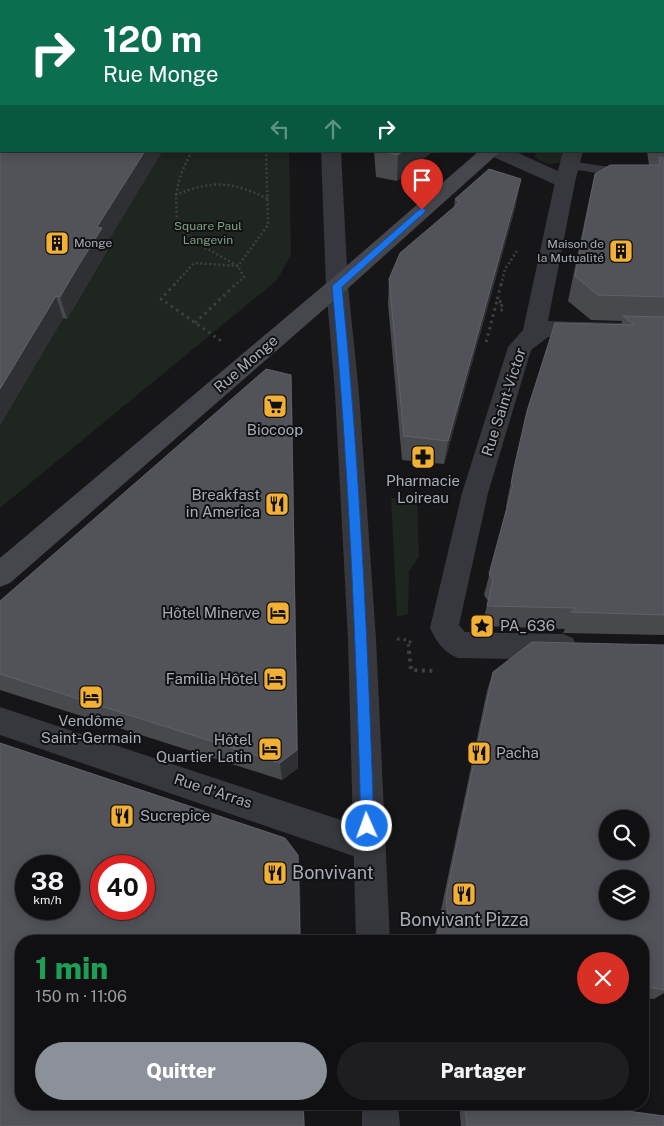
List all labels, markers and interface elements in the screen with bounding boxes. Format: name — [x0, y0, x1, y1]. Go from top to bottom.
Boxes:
text: 120 m — [103, 19, 202, 60]
icon: right — [20, 20, 85, 85]
text: Rue Monge — [103, 61, 218, 87]
icon: left — [266, 115, 294, 143]
icon: ahead — [319, 115, 347, 143]
icon: right — [372, 115, 400, 143]
pin — [401, 159, 443, 210]
icon: arrive — [408, 166, 436, 194]
park label: Square Paul Langevin — [174, 219, 242, 247]
building icon: Monge — [44, 230, 70, 256]
place label: Monge — [74, 236, 113, 250]
place label: Maison de la Mutualité — [537, 237, 604, 265]
building icon: Maison de la Mutualité — [608, 238, 634, 264]
street label: Rue Monge — [210, 331, 281, 396]
street label: Rue Saint-Victor — [478, 345, 529, 458]
supermarket icon: Biocoop — [262, 393, 288, 419]
place label: Biocoop — [247, 421, 303, 438]
pharmacy icon: Pharmacie Loireau — [410, 444, 436, 470]
place label: Pharmacie Loireau — [386, 472, 460, 506]
place label: Breakfast in America — [186, 486, 260, 520]
restaurant icon: Breakfast in America — [264, 491, 290, 517]
hotel icon: Hôtel Minerve — [265, 600, 291, 626]
place label: Hôtel Minerve — [162, 604, 260, 621]
place icon: PA_636 — [469, 613, 495, 639]
place label: PA_636 — [500, 617, 555, 634]
hotel icon: Familia Hôtel — [262, 666, 288, 692]
place label: Familia Hôtel — [166, 670, 258, 687]
hotel icon: Vendôme Saint-Germain — [78, 684, 104, 710]
place label: Vendôme Saint-Germain — [41, 712, 141, 746]
place label: Hôtel Quartier Latin — [156, 731, 252, 765]
hotel icon: Hôtel Quartier Latin — [257, 736, 283, 762]
restaurant icon: Pacha — [466, 740, 492, 766]
place label: Pacha — [496, 744, 539, 761]
street label: Rue d'Arras — [172, 770, 254, 811]
position arrow — [340, 799, 392, 851]
restaurant icon: Sucrepice — [109, 803, 135, 829]
place label: Sucrepice — [140, 807, 210, 824]
map controls — [599, 810, 649, 920]
button: search — [599, 810, 649, 860]
speed limit sign: 40 — [90, 855, 155, 920]
restaurant icon: Bonvivant — [262, 860, 288, 886]
place label: Bonvivant — [292, 862, 374, 883]
text: 38 — [31, 866, 64, 896]
button: layers — [599, 870, 649, 920]
restaurant icon: Bonvivant Pizza — [451, 881, 477, 907]
text: km/h — [33, 893, 62, 907]
place label: Bonvivant Pizza — [399, 909, 529, 930]
text: 1 min — [35, 950, 108, 986]
button: close — [577, 952, 629, 1004]
text: 150 m · 11:06 — [35, 987, 127, 1006]
button: Quitter — [35, 1042, 327, 1100]
button: Partager — [337, 1042, 629, 1100]

